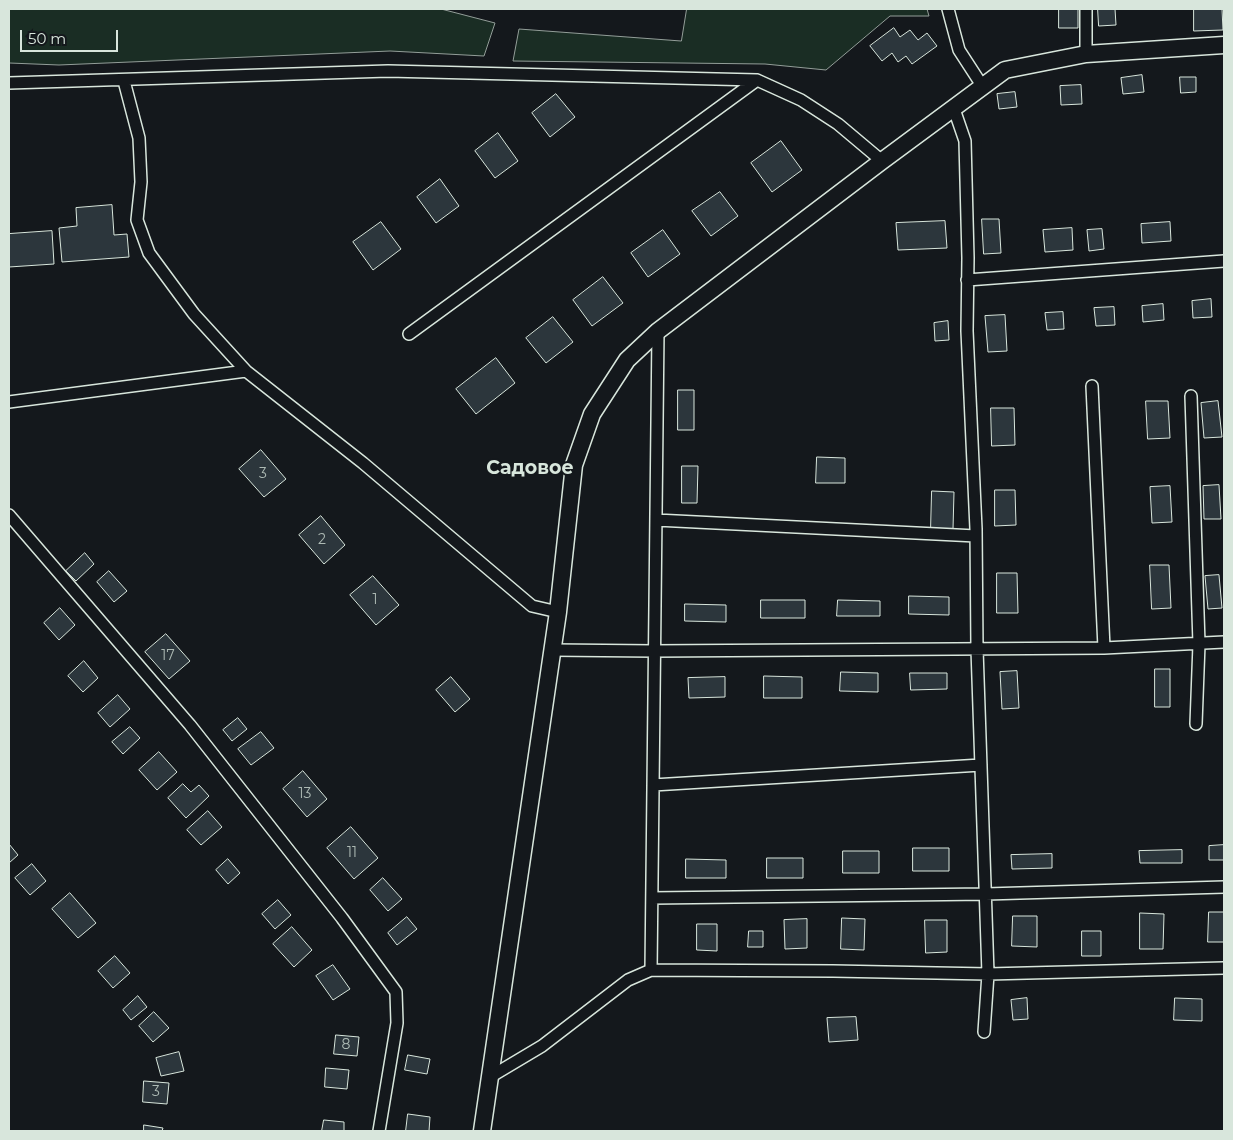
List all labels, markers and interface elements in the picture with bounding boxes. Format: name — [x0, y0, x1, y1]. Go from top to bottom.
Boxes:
scale bar — [22, 20, 120, 52]
text: 50 m — [28, 29, 66, 48]
district label: Садовое — [486, 457, 574, 479]
house number: 3 — [259, 466, 267, 482]
house number: 2 — [318, 532, 326, 548]
house number: 1 — [372, 592, 378, 608]
house number: 17 — [161, 648, 175, 664]
house number: 13 — [299, 786, 311, 802]
house number: 11 — [347, 845, 357, 861]
house number: 8 — [342, 1037, 350, 1053]
house number: 3 — [152, 1084, 160, 1100]

